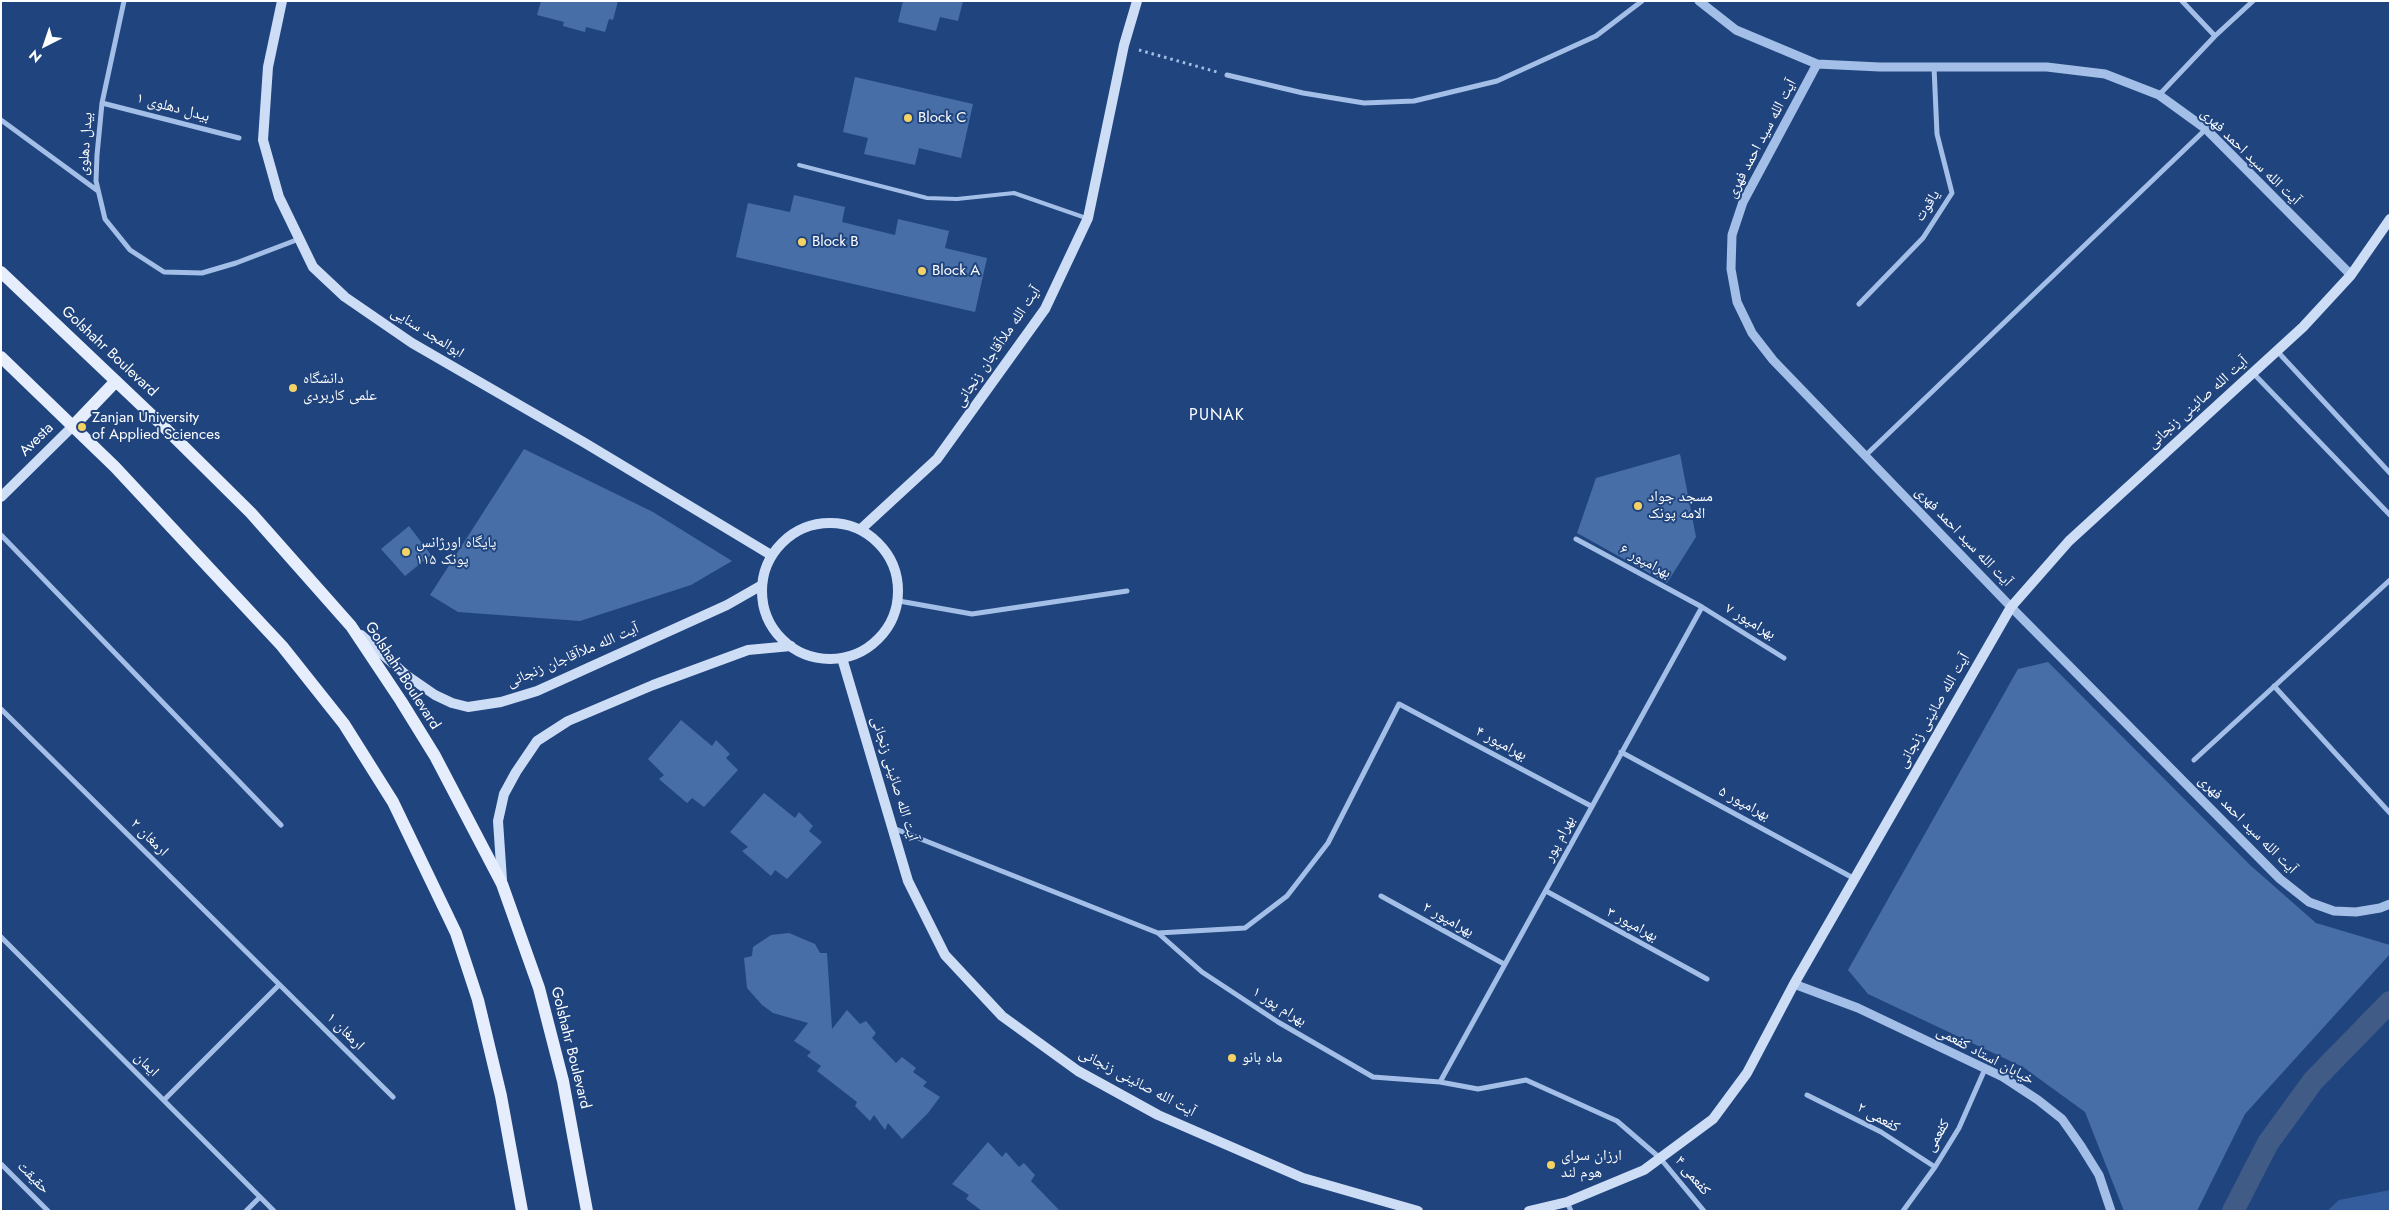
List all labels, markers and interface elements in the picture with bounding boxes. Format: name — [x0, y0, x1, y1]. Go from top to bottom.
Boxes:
north arrow — [20, 20, 70, 70]
text: N — [24, 45, 46, 68]
street label: آیت الله سید احمد فهری — [1723, 76, 1801, 202]
street label: بیدل دهلوی ۱ — [134, 90, 212, 126]
street label: آیت الله سید احمد فهری — [2196, 105, 2304, 209]
place label: Block C — [918, 109, 967, 127]
street label: بیدل دهلوی — [75, 112, 97, 176]
marker: Block C — [902, 112, 914, 124]
street label: یاقوت — [1911, 187, 1945, 225]
place label: Block B — [812, 233, 859, 251]
marker: Block B — [796, 236, 808, 248]
place label: Block A — [932, 262, 980, 280]
marker: Block A — [916, 265, 928, 277]
street label: آیت الله ملاآقاجان زنجانی — [951, 283, 1045, 411]
street label: Golshahr Boulevard — [57, 303, 161, 401]
street label: ابوالمجد سنایی — [387, 303, 467, 363]
street label: آیت الله صائینی زنجانی — [2144, 353, 2252, 453]
place label: دانشگاه علمی کاربردی — [303, 370, 377, 405]
marker: دانشگاه علمی کاربردی — [287, 382, 299, 394]
district label: PUNAK — [1188, 406, 1246, 426]
place label: Zanjan University of Applied Sciences — [92, 409, 220, 444]
street label: Avesta — [16, 419, 58, 461]
marker: Zanjan University of Applied Sciences — [76, 421, 88, 433]
street label: آیت الله سید احمد فهری — [1911, 483, 2015, 591]
place label: مسجد جواد الامه پونک — [1648, 488, 1713, 523]
marker: مسجد جواد الامه پونک — [1632, 500, 1644, 512]
place label: پایگاه اورژانس ۱۱۵ پونک — [416, 534, 497, 569]
street label: بهرامپور ۶ — [1616, 541, 1674, 583]
marker: پایگاه اورژانس ۱۱۵ پونک — [400, 546, 412, 558]
street label: بهرامپور ۷ — [1721, 600, 1779, 644]
street label: Golshahr Boulevard — [360, 619, 444, 733]
street label: آیت الله ملاآقاجان زنجانی — [504, 620, 642, 692]
street label: آیت الله صائینی زنجانی — [1894, 650, 1974, 772]
street label: آیت الله صائینی زنجانی — [866, 714, 922, 844]
street label: بهرامپور ۴ — [1472, 723, 1530, 765]
street label: آیت الله سید احمد فهری — [2194, 772, 2300, 878]
street label: بهرامپور ۵ — [1715, 783, 1773, 825]
street label: بهرام پور — [1540, 813, 1580, 865]
street label: ارمغان ۲ — [126, 815, 172, 861]
street label: بهرامپور ۲ — [1419, 899, 1477, 941]
street label: بهرامپور ۳ — [1603, 904, 1661, 946]
street label: بهرام پور ۱ — [1249, 983, 1309, 1031]
street label: Golshahr Boulevard — [546, 985, 594, 1111]
street label: ارمغان ۱ — [322, 1009, 368, 1055]
street label: خیابان استاد کفعمی — [1933, 1023, 2037, 1089]
street label: آیت الله صائینی زنجانی — [1076, 1045, 1198, 1121]
street label: ایمان — [130, 1049, 162, 1081]
place label: ماه بانو — [1242, 1049, 1282, 1067]
marker: ماه بانو — [1226, 1052, 1238, 1064]
street label: کفعمی ۲ — [1854, 1099, 1902, 1137]
street label: کفعمی — [1922, 1116, 1954, 1156]
place label: ارزان سرای هوم لند — [1561, 1147, 1622, 1182]
street label: کفعمی ۴ — [1670, 1153, 1714, 1199]
street label: حقیقت — [13, 1158, 53, 1198]
marker: ارزان سرای هوم لند — [1545, 1159, 1557, 1171]

